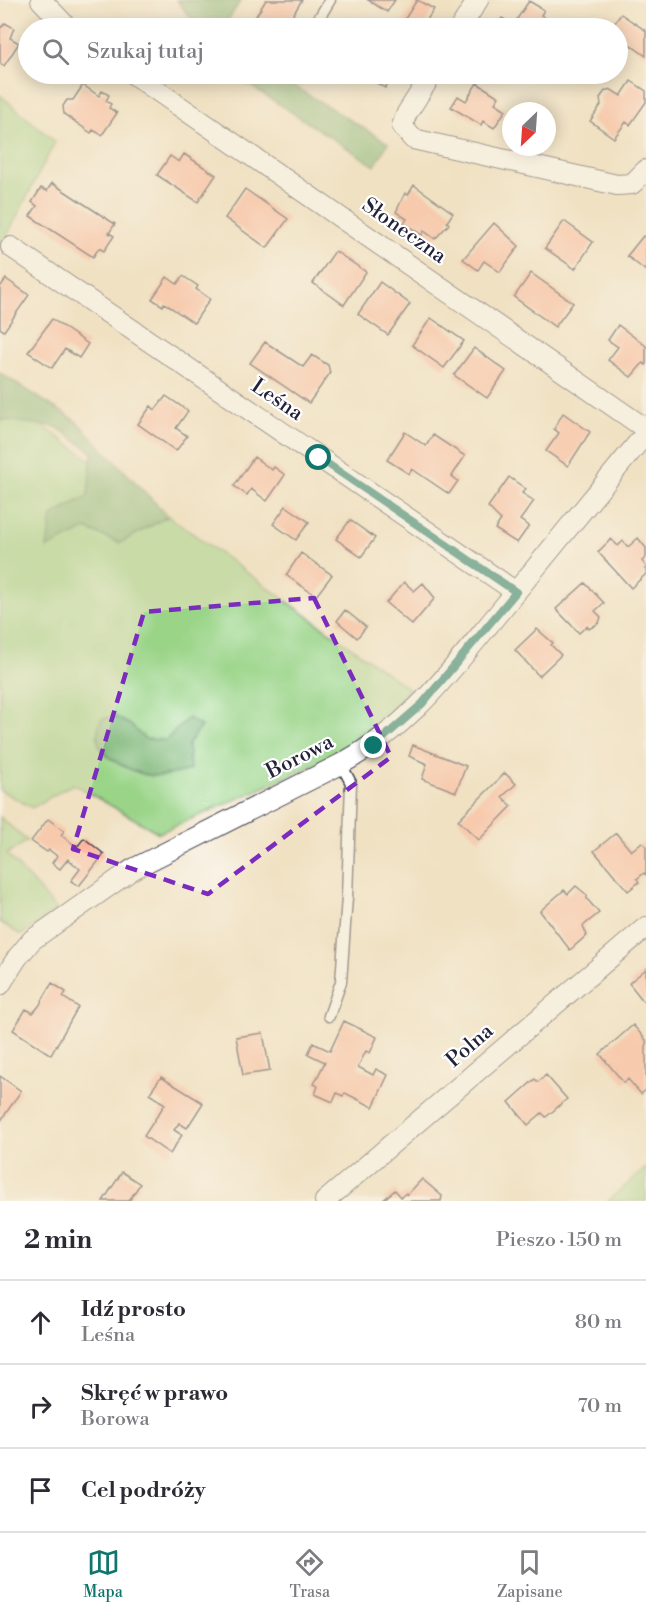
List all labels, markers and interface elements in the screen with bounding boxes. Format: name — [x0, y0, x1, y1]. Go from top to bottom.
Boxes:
search box — [18, 18, 628, 84]
icon: search — [39, 35, 72, 68]
text: Szukaj tutaj — [87, 38, 204, 65]
north arrow — [502, 102, 556, 156]
street label: Słoneczna — [357, 193, 451, 270]
street label: Leśna — [246, 373, 308, 427]
route start — [305, 444, 331, 470]
street label: Borowa — [261, 729, 338, 785]
route end — [360, 732, 386, 758]
street label: Polna — [441, 1018, 499, 1074]
text: 2 min — [24, 1224, 92, 1256]
text: Pieszo · 150 m — [496, 1228, 622, 1253]
text: Idź prosto — [81, 1296, 186, 1323]
icon: ahead — [24, 1306, 57, 1339]
text: 80 m — [575, 1310, 622, 1335]
text: Leśna — [81, 1323, 135, 1348]
text: Skręć w prawo — [81, 1380, 228, 1407]
icon: right — [24, 1390, 57, 1423]
text: 70 m — [578, 1394, 622, 1419]
text: Borowa — [81, 1407, 150, 1432]
icon: arrive — [24, 1474, 57, 1507]
text: Cel podróży — [81, 1477, 205, 1504]
tab: Mapa — [83, 1546, 123, 1602]
tab: Trasa — [290, 1546, 330, 1602]
tab: Zapisane — [497, 1546, 563, 1602]

